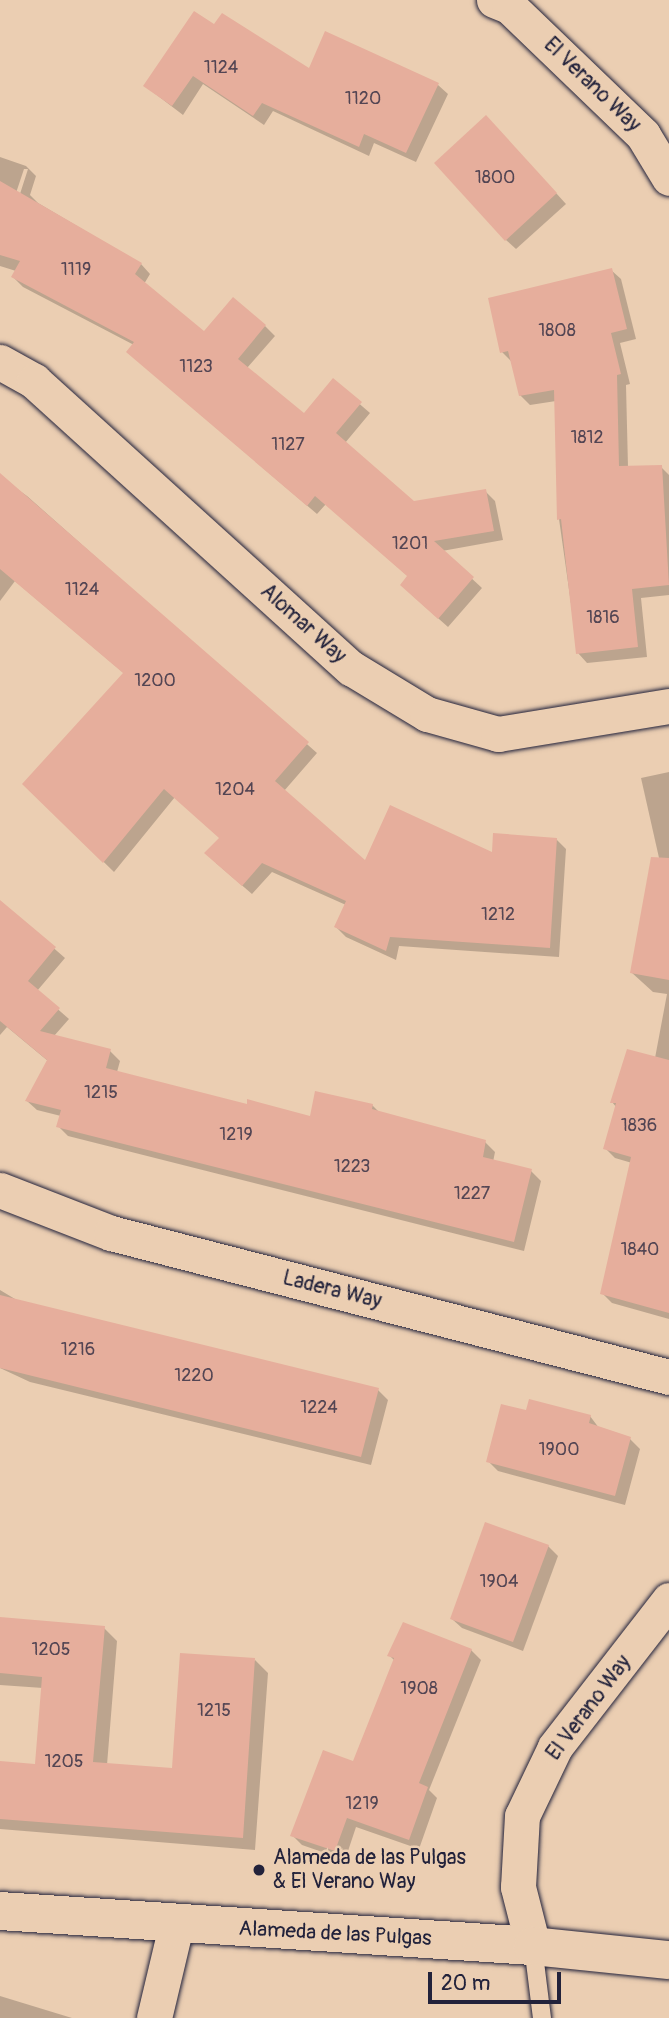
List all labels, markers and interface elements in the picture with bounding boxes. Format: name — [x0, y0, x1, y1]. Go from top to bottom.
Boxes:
street label: El Verano Way — [538, 33, 646, 137]
house number: 1124 — [204, 57, 238, 79]
house number: 1120 — [345, 88, 381, 110]
house number: 1800 — [475, 167, 515, 189]
house number: 1119 — [61, 259, 91, 281]
house number: 1808 — [538, 320, 576, 342]
house number: 1123 — [179, 356, 213, 378]
house number: 1812 — [570, 427, 604, 449]
house number: 1127 — [271, 434, 305, 456]
house number: 1201 — [392, 533, 428, 555]
house number: 1124 — [65, 579, 99, 601]
street label: Alomar Way — [255, 579, 351, 669]
house number: 1816 — [586, 607, 620, 629]
house number: 1200 — [134, 670, 176, 692]
house number: 1204 — [215, 779, 255, 801]
house number: 1212 — [481, 904, 515, 926]
house number: 1215 — [84, 1082, 118, 1104]
house number: 1836 — [621, 1115, 657, 1137]
house number: 1219 — [219, 1124, 253, 1146]
house number: 1223 — [334, 1156, 370, 1178]
house number: 1227 — [454, 1183, 490, 1205]
house number: 1840 — [621, 1239, 659, 1261]
street label: Ladera Way — [280, 1266, 384, 1314]
house number: 1216 — [61, 1339, 95, 1361]
house number: 1220 — [174, 1365, 214, 1387]
house number: 1224 — [300, 1397, 338, 1419]
house number: 1900 — [539, 1439, 579, 1461]
house number: 1904 — [479, 1571, 519, 1593]
house number: 1205 — [31, 1639, 71, 1661]
street label: El Verano Way — [541, 1651, 637, 1765]
house number: 1908 — [400, 1678, 438, 1700]
house number: 1215 — [197, 1700, 231, 1722]
house number: 1205 — [44, 1751, 84, 1773]
house number: 1219 — [345, 1793, 379, 1815]
place label: Alameda de las Pulgas & El Verano Way — [273, 1845, 466, 1895]
marker: Alameda de las Pulgas & El Verano Way — [251, 1862, 267, 1878]
street label: Alameda de las Pulgas — [238, 1916, 432, 1952]
scale bar — [431, 1958, 564, 2002]
text: 20 m — [441, 1970, 490, 1997]

